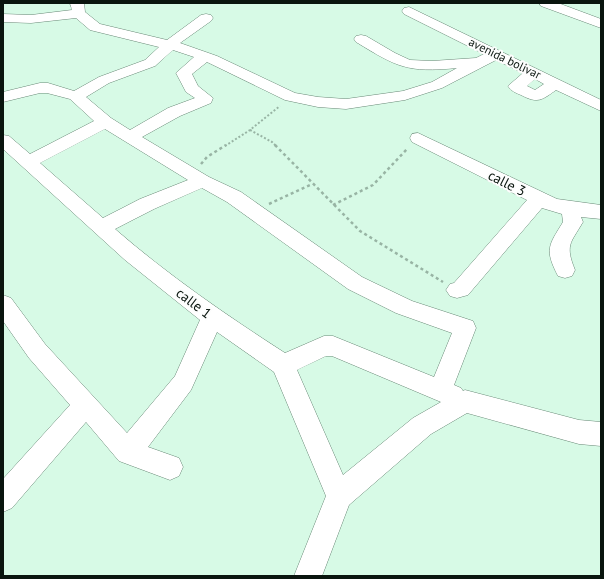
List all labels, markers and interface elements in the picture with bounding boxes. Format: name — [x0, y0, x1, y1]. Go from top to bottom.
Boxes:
street label: avenida bolivar — [466, 34, 544, 82]
street label: calle 3 — [485, 166, 529, 200]
street label: calle 1 — [173, 284, 215, 322]

